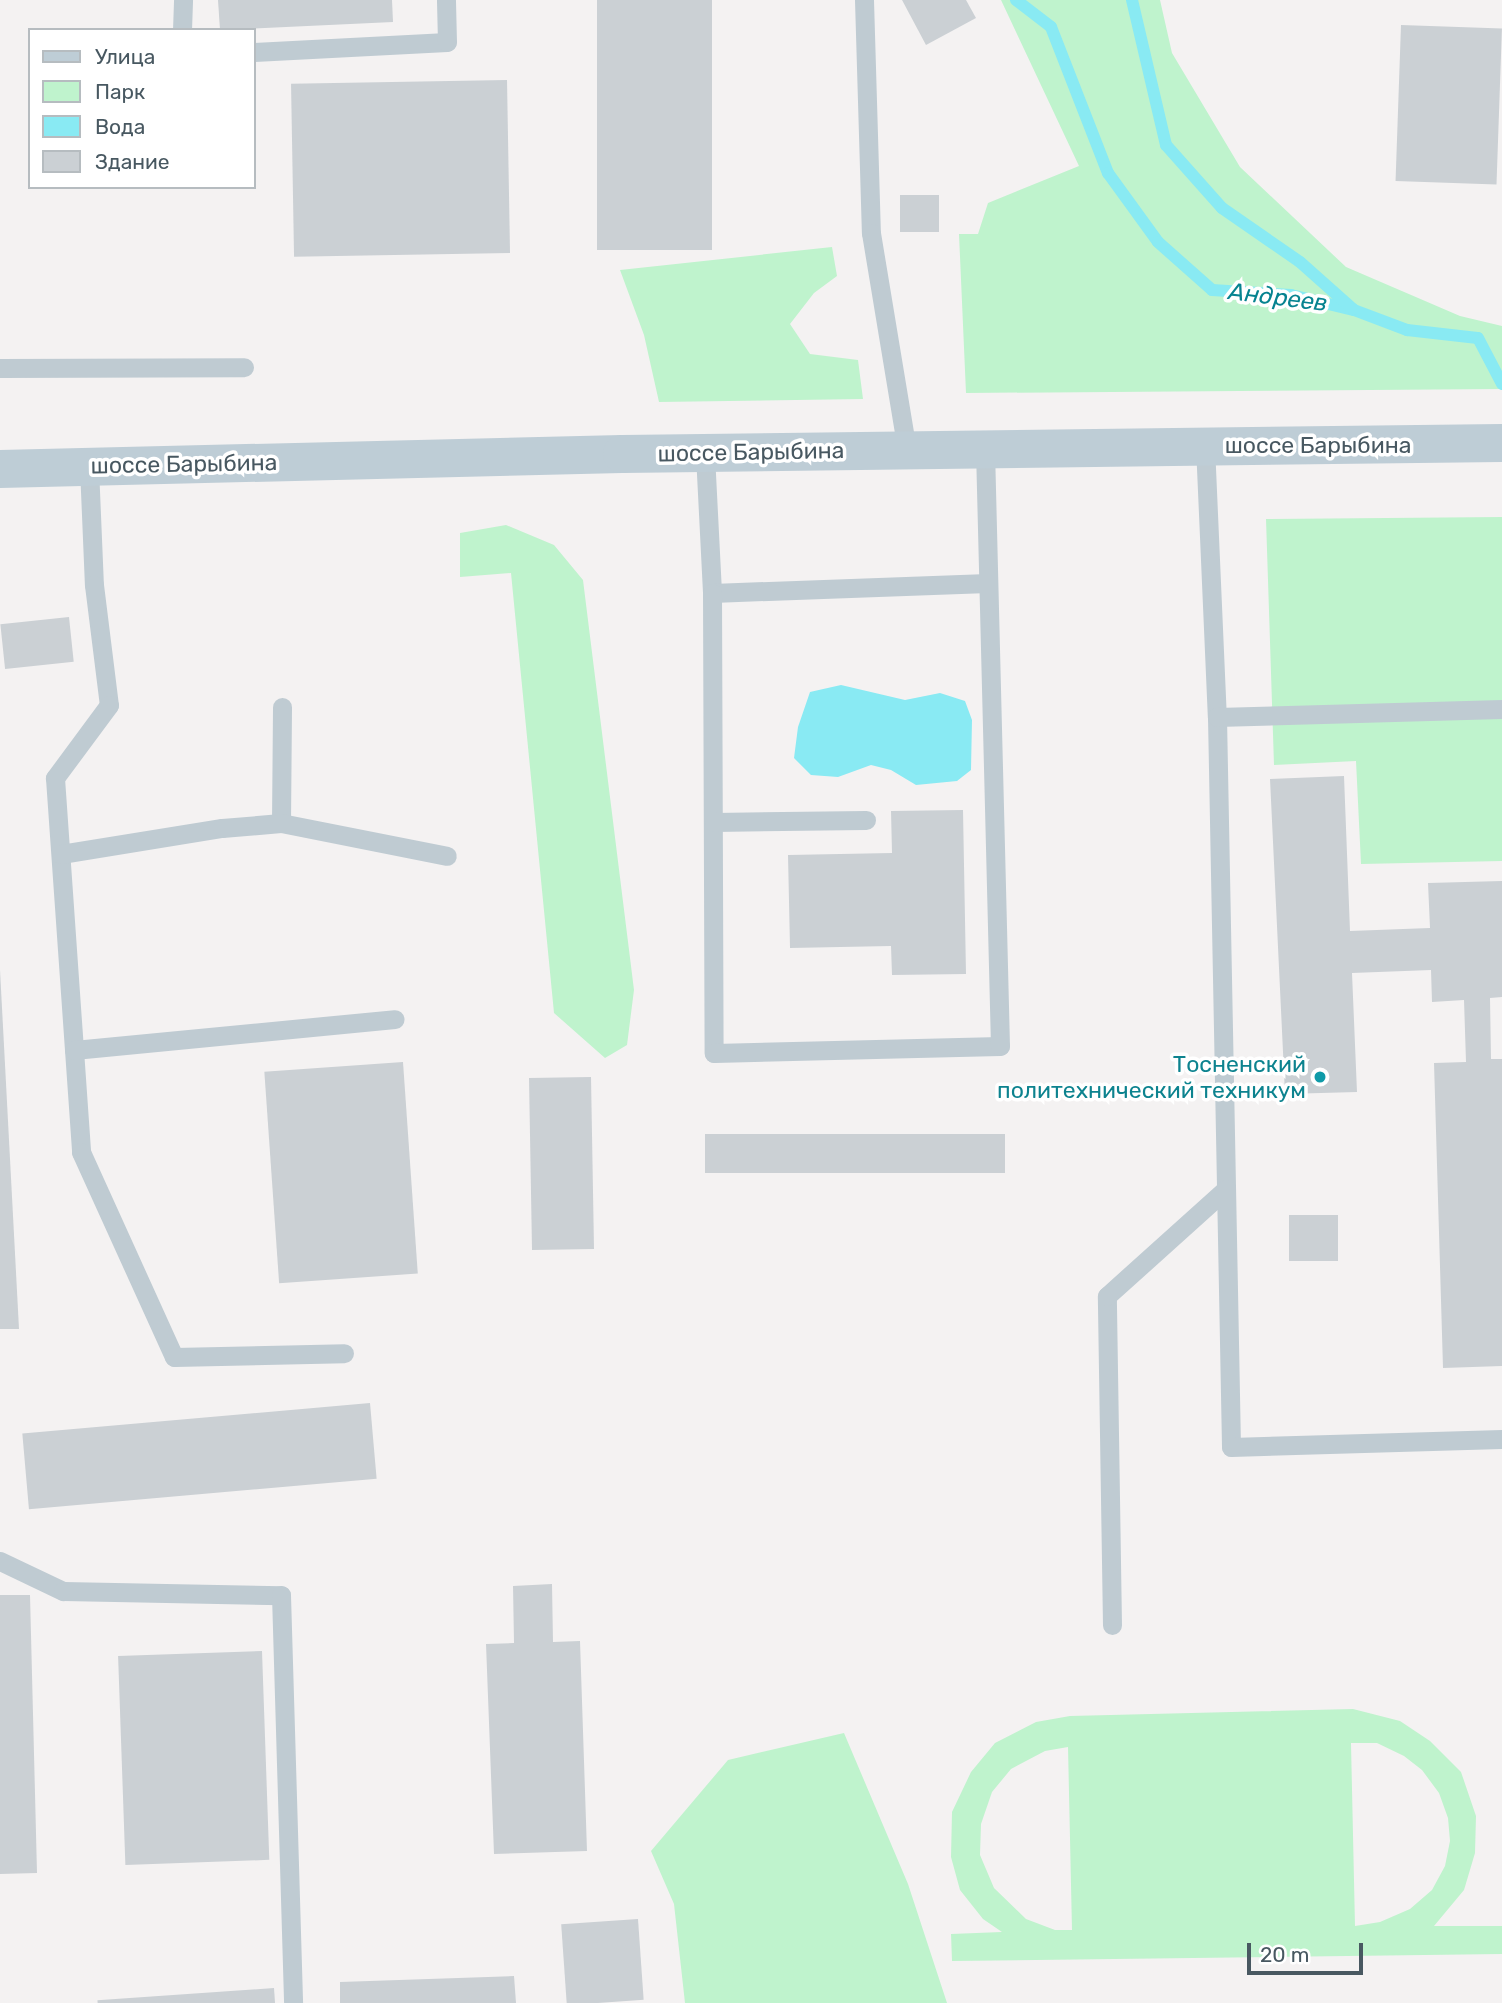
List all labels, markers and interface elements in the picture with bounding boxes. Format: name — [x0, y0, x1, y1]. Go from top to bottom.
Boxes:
legend — [28, 28, 256, 189]
text: Улица — [95, 44, 155, 69]
text: Парк — [95, 79, 145, 104]
text: Вода — [95, 114, 145, 139]
text: Здание — [95, 149, 170, 174]
water label: Андреев — [1227, 278, 1329, 318]
street label: шоссе Барыбина — [1225, 431, 1411, 459]
street label: шоссе Барыбина — [657, 437, 845, 467]
street label: шоссе Барыбина — [90, 449, 278, 479]
place label: Тосненский политехнический техникум — [997, 1050, 1306, 1104]
marker: Тосненский политехнический техникум — [1312, 1069, 1328, 1085]
scale bar — [1250, 1930, 1366, 1974]
text: 20 m — [1260, 1942, 1309, 1967]

